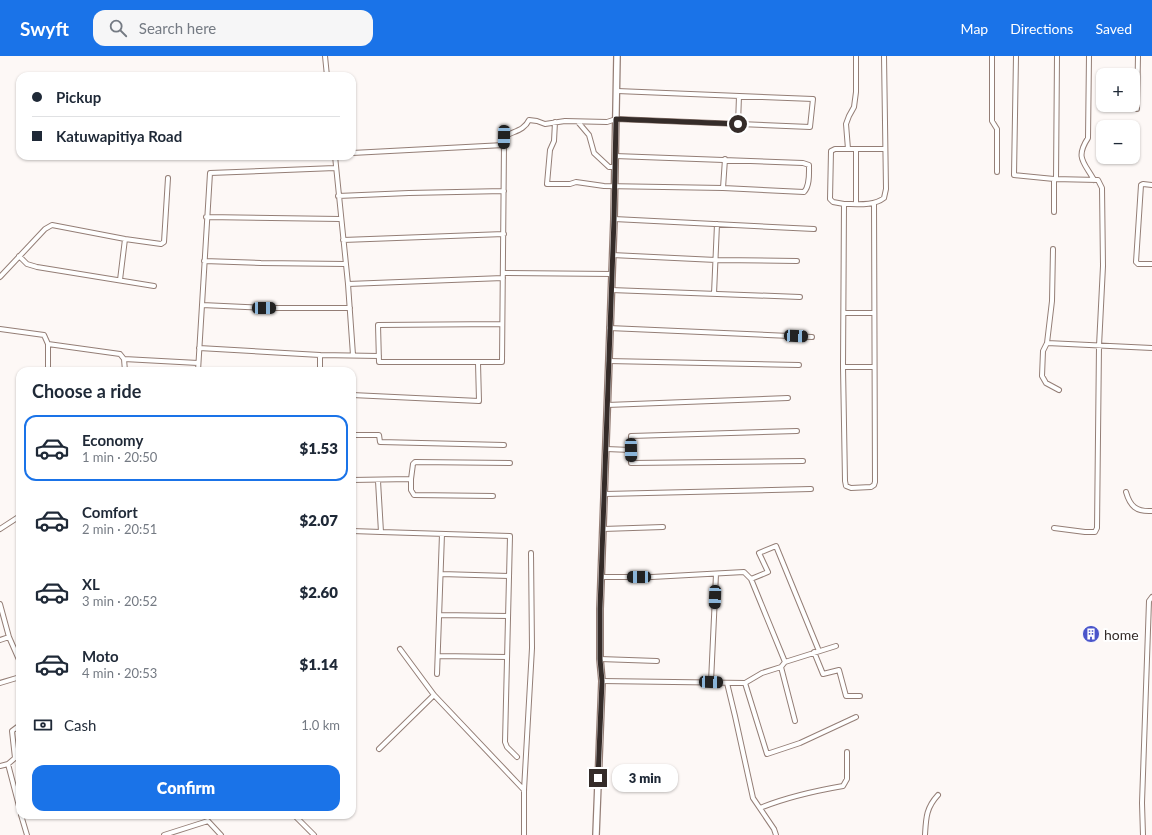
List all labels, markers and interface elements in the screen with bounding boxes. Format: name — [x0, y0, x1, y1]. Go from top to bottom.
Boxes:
search box — [93, 10, 373, 46]
text: Swyft — [20, 17, 69, 40]
icon: search — [107, 17, 129, 39]
text: Search here — [139, 19, 216, 37]
text: Map — [961, 20, 988, 37]
text: Directions — [1010, 20, 1073, 37]
text: Saved — [1095, 20, 1132, 37]
map controls — [1096, 68, 1140, 164]
button: + — [1096, 68, 1140, 112]
text: Pickup — [56, 88, 101, 106]
route start — [729, 115, 747, 133]
button: − — [1096, 120, 1140, 164]
car — [498, 125, 510, 149]
text: Katuwapitiya Road — [56, 127, 182, 145]
car — [252, 302, 276, 314]
car — [784, 329, 808, 343]
text: Choose a ride — [32, 380, 141, 402]
icon: car — [34, 430, 70, 466]
text: Economy — [82, 431, 143, 449]
car — [625, 438, 637, 462]
text: $1.53 — [300, 439, 338, 457]
text: 1 min · 20:50 — [82, 449, 157, 465]
icon: car — [34, 502, 70, 538]
text: Comfort — [82, 503, 138, 521]
text: $2.07 — [300, 511, 338, 529]
text: 2 min · 20:51 — [82, 521, 157, 537]
car — [627, 571, 651, 583]
icon: car — [34, 574, 70, 610]
text: XL — [82, 575, 100, 593]
text: $2.60 — [300, 583, 338, 601]
car — [709, 585, 721, 609]
text: 3 min · 20:52 — [82, 593, 157, 609]
building icon: home — [1081, 624, 1101, 644]
place label: home — [1104, 626, 1139, 643]
icon: car — [34, 646, 70, 682]
text: Moto — [82, 647, 119, 665]
text: $1.14 — [300, 655, 338, 673]
text: 4 min · 20:53 — [82, 665, 157, 681]
car — [699, 676, 723, 688]
icon: cash — [32, 714, 54, 736]
text: Cash — [64, 716, 96, 734]
text: 1.0 km — [301, 717, 340, 733]
callout: 3 min — [612, 764, 678, 792]
button: Confirm — [32, 765, 340, 811]
route end — [589, 769, 607, 787]
text: 3 min — [629, 770, 661, 786]

